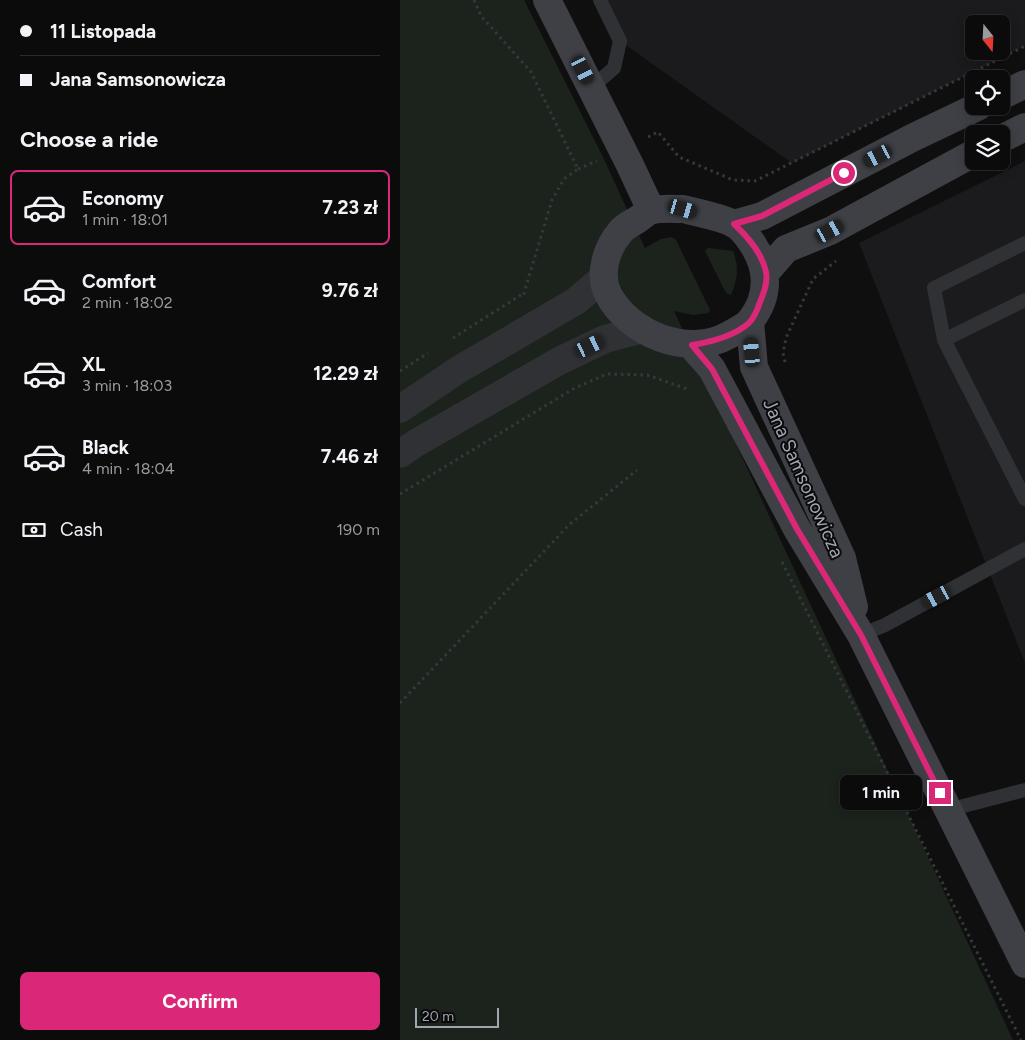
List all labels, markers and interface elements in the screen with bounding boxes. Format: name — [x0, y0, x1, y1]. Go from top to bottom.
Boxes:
north arrow — [965, 15, 1010, 60]
map controls — [965, 15, 1010, 170]
text: 11 Listopada — [50, 20, 156, 43]
car — [569, 53, 596, 87]
text: Jana Samsonowicza — [50, 68, 226, 91]
button: locate — [965, 70, 1010, 115]
button: layers — [965, 125, 1010, 170]
text: Choose a ride — [20, 126, 158, 153]
car — [861, 143, 894, 169]
route start — [833, 162, 855, 184]
icon: car — [22, 185, 67, 230]
text: Economy — [82, 187, 164, 210]
text: 7.23 zł — [322, 196, 378, 219]
car — [666, 198, 699, 220]
text: 1 min · 18:01 — [82, 210, 168, 229]
car — [813, 217, 846, 245]
icon: car — [22, 268, 67, 313]
text: Comfort — [82, 270, 157, 293]
text: 9.76 zł — [322, 279, 378, 302]
text: 2 min · 18:02 — [82, 293, 173, 312]
car — [573, 333, 606, 359]
car — [743, 336, 760, 368]
icon: car — [22, 351, 67, 396]
text: XL — [82, 353, 105, 376]
text: 12.29 zł — [313, 362, 378, 385]
text: 3 min · 18:03 — [82, 376, 172, 395]
street label: Jana Samsonowicza — [758, 395, 849, 561]
icon: car — [22, 434, 67, 479]
text: Black — [82, 436, 129, 459]
text: 7.46 zł — [321, 445, 378, 468]
text: 4 min · 18:04 — [82, 459, 175, 478]
icon: cash — [20, 516, 48, 544]
text: Cash — [60, 518, 103, 541]
text: 190 m — [337, 520, 380, 539]
car — [920, 583, 953, 611]
callout: 1 min — [840, 776, 922, 810]
route end — [929, 782, 951, 804]
text: 1 min — [862, 783, 900, 802]
button: Confirm — [20, 972, 380, 1030]
scale bar — [415, 1005, 499, 1028]
text: 20 m — [422, 1008, 454, 1025]

